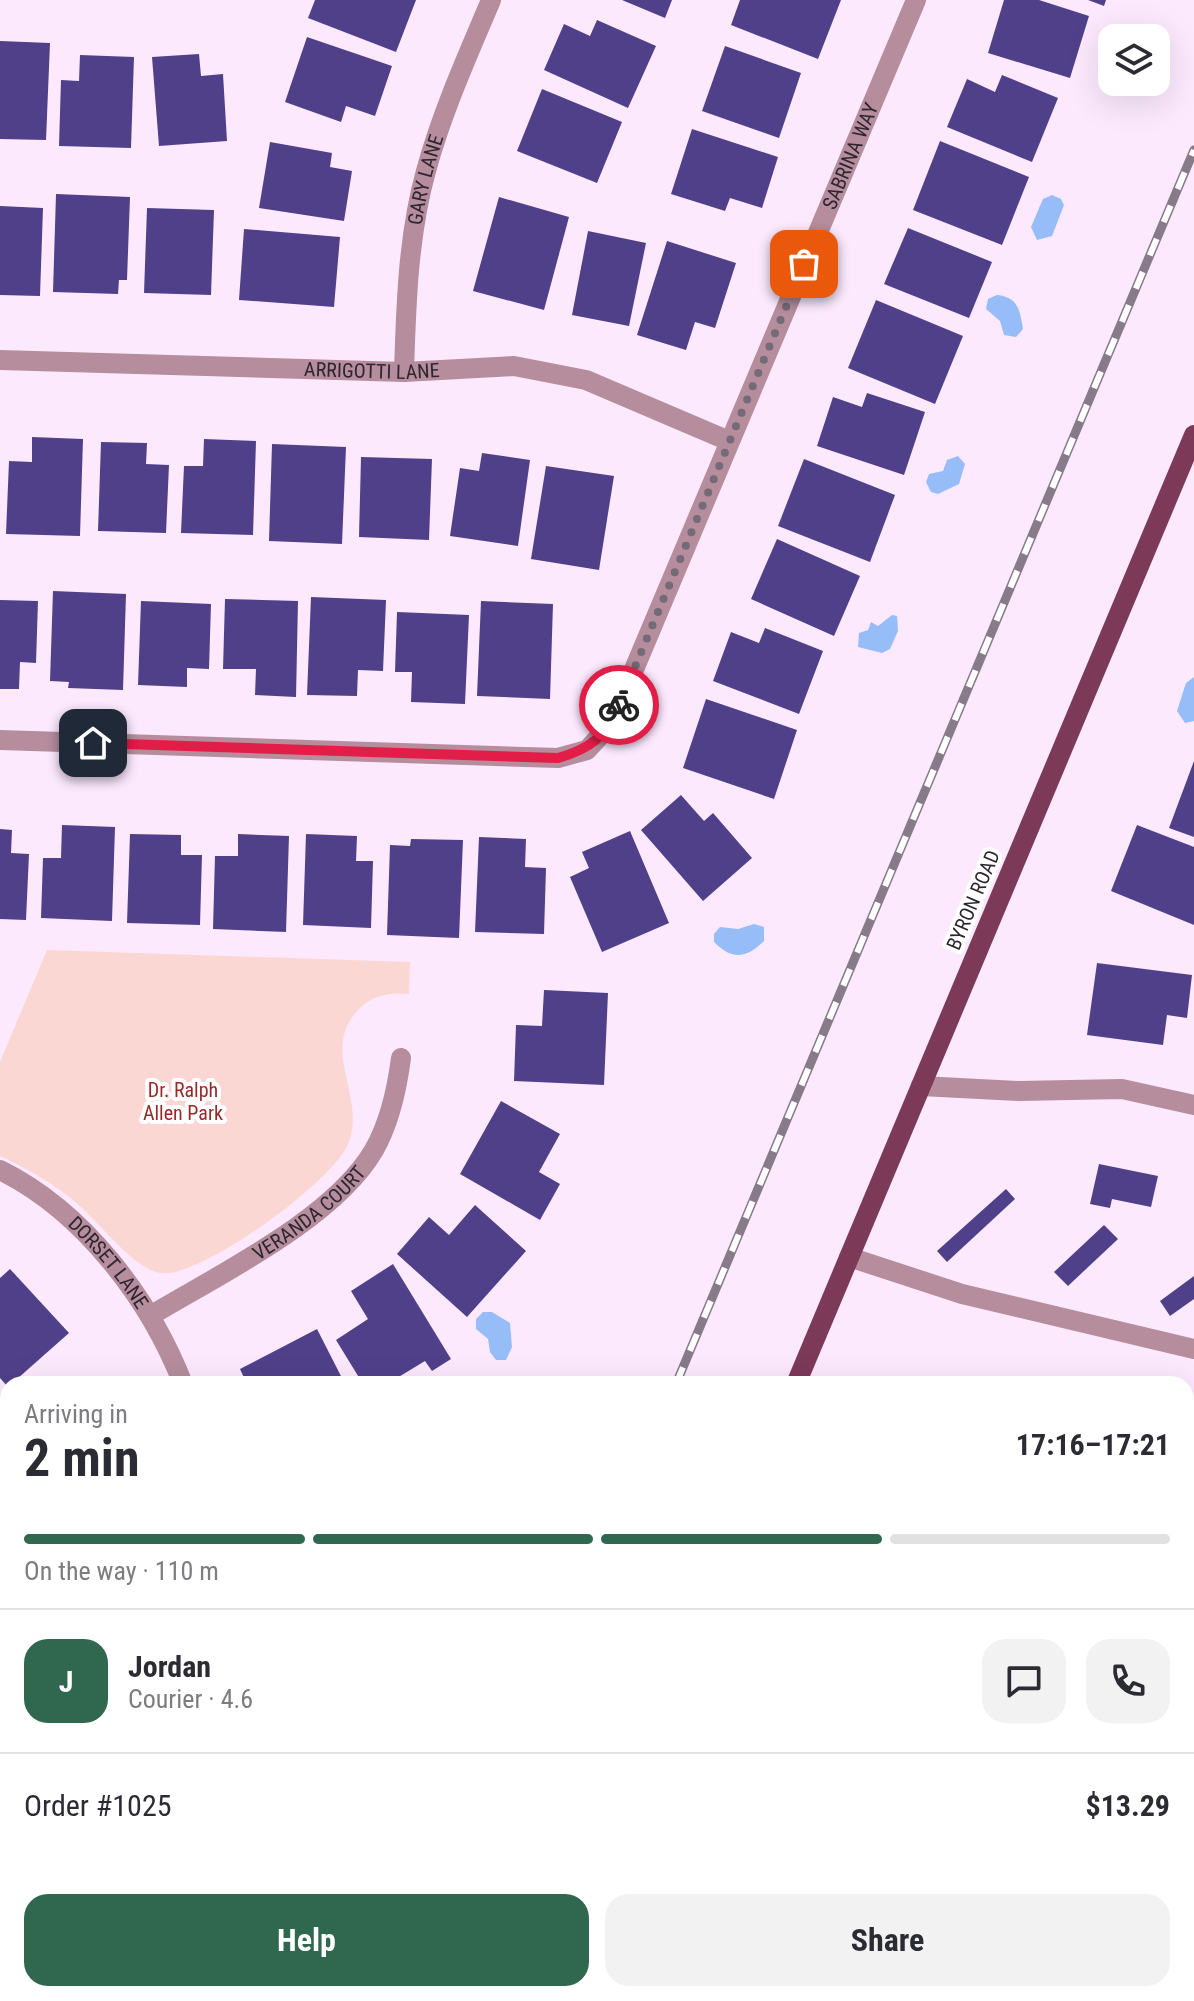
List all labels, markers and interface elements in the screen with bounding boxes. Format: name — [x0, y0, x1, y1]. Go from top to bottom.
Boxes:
map controls — [1098, 24, 1170, 96]
button: layers — [1098, 24, 1170, 96]
street label: SABRINA WAY — [817, 99, 883, 213]
street label: GARY LANE — [403, 131, 448, 227]
pin — [770, 230, 838, 298]
icon: bag — [782, 242, 826, 286]
street label: ARRIGOTTI LANE — [304, 357, 440, 384]
courier — [579, 665, 659, 745]
icon: bike — [597, 683, 641, 727]
pin — [59, 709, 127, 777]
icon: home — [71, 721, 115, 765]
street label: BYRON ROAD — [941, 847, 1005, 953]
park label: Dr. Ralph Allen Park — [143, 1078, 223, 1125]
street label: VERANDA COURT — [248, 1161, 371, 1265]
street label: DORSET LANE — [63, 1211, 154, 1313]
text: Arriving in — [24, 1399, 128, 1429]
text: 17:16–17:21 — [1016, 1427, 1170, 1462]
text: 2 min — [24, 1428, 140, 1489]
text: On the way · 110 m — [24, 1556, 219, 1586]
button: chat — [982, 1639, 1066, 1723]
button: phone — [1086, 1639, 1170, 1723]
text: Jordan — [128, 1649, 211, 1684]
text: J — [59, 1664, 73, 1699]
text: Courier · 4.6 — [128, 1684, 253, 1714]
text: Order #1025 — [24, 1788, 172, 1823]
text: $13.29 — [1085, 1788, 1170, 1823]
button: Help — [24, 1894, 589, 1986]
button: Share — [605, 1894, 1170, 1986]

